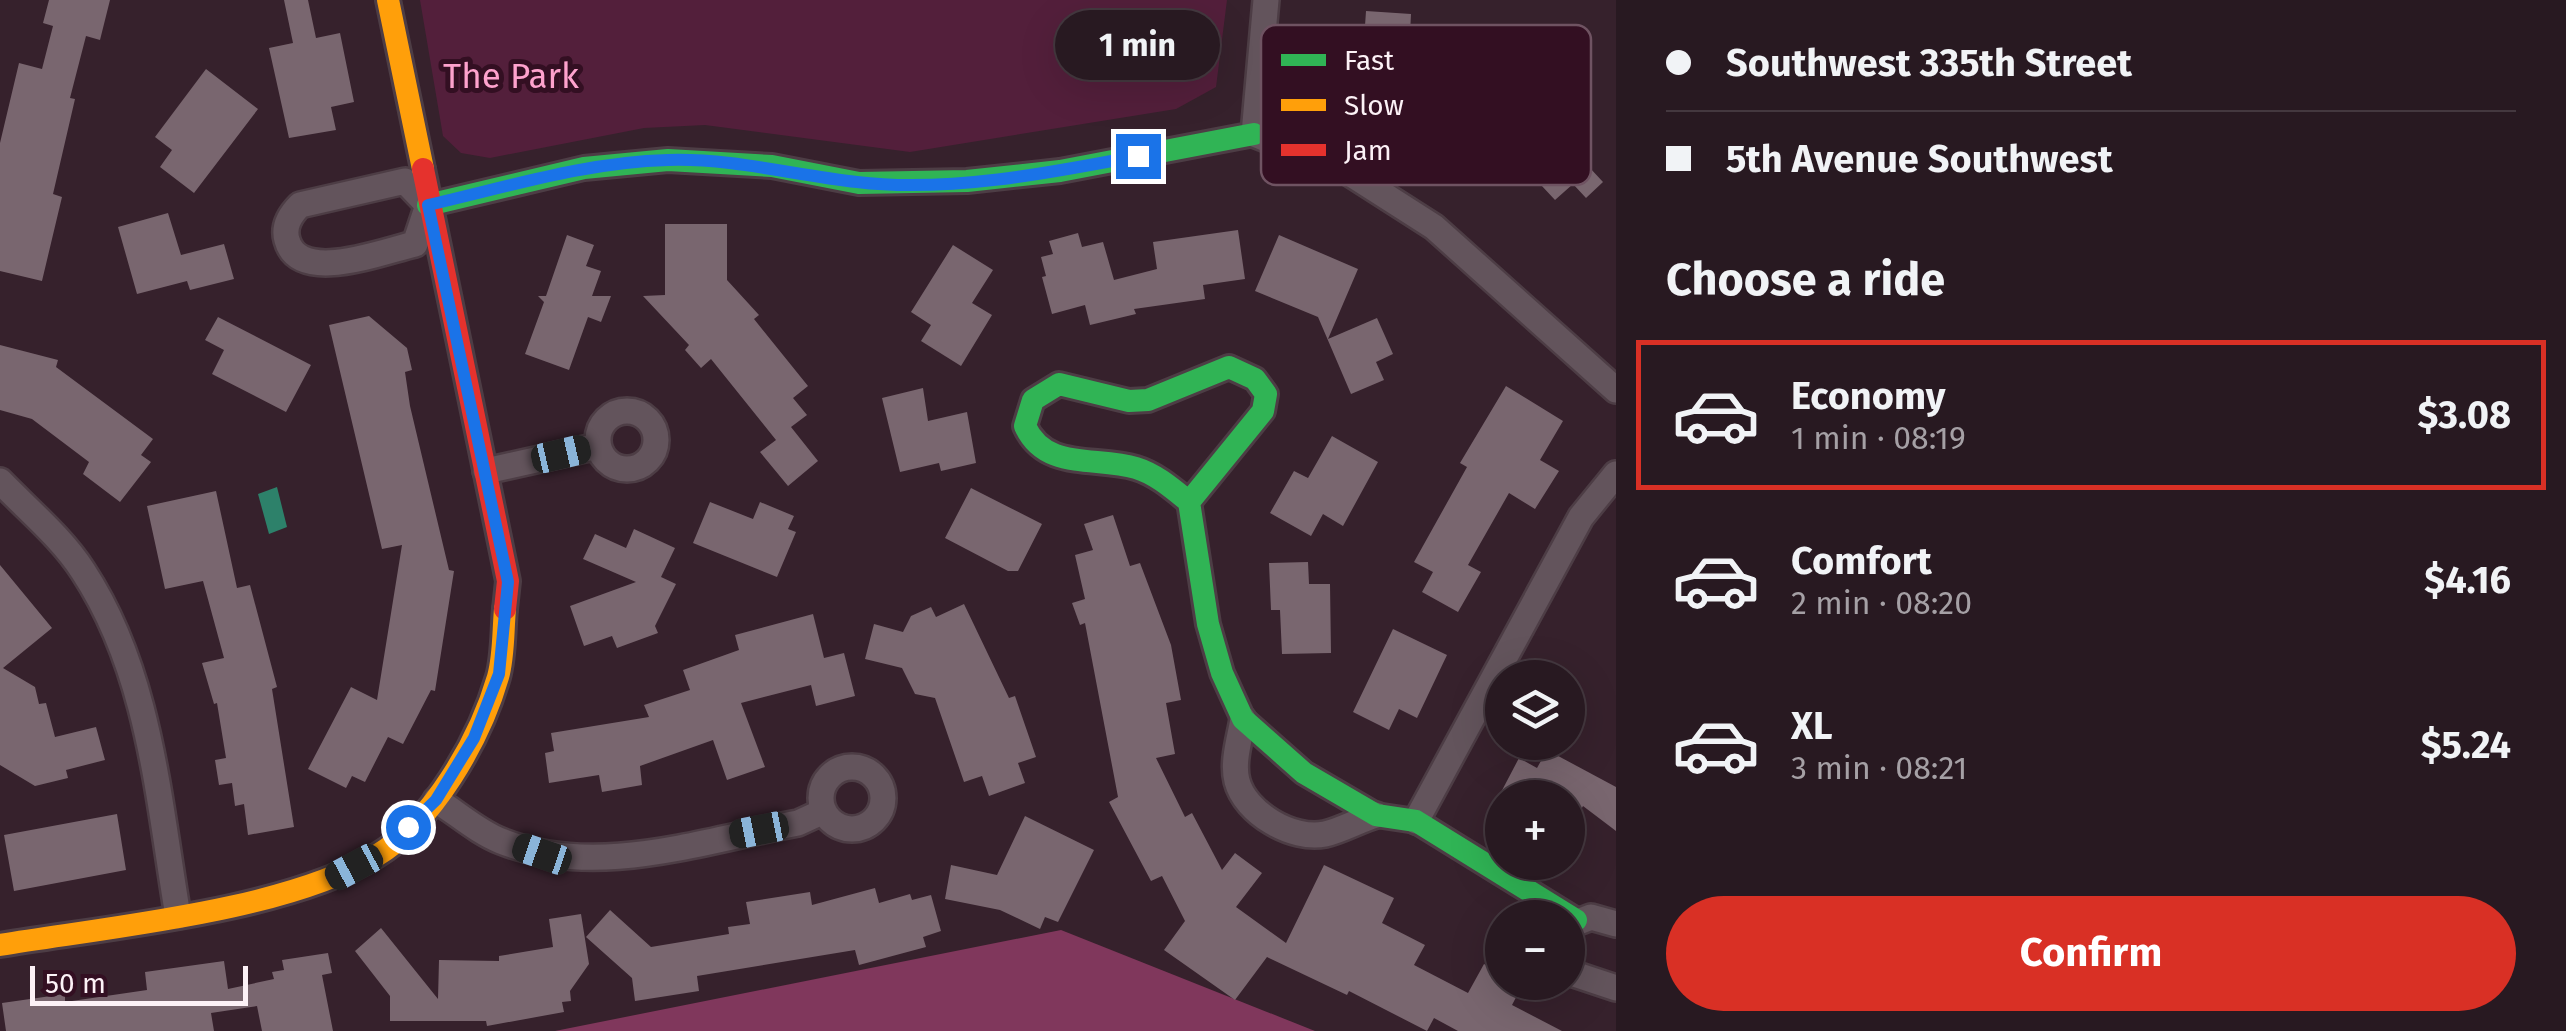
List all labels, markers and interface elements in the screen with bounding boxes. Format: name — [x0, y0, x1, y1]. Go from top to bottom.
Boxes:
callout: 1 min — [1056, 11, 1220, 81]
legend — [1261, 25, 1591, 185]
text: 1 min — [1099, 26, 1176, 64]
text: Southwest 335th Street — [1726, 40, 2132, 86]
text: Fast — [1344, 44, 1395, 77]
park label: The Park — [443, 55, 579, 97]
text: Slow — [1344, 89, 1404, 122]
route end — [1116, 134, 1161, 179]
text: Jam — [1344, 134, 1392, 167]
text: 5th Avenue Southwest — [1726, 136, 2113, 182]
text: Choose a ride — [1666, 253, 1945, 307]
icon: car — [1671, 370, 1761, 460]
text: Economy — [1791, 373, 1946, 419]
text: $3.08 — [2417, 392, 2511, 438]
text: 1 min · 08:19 — [1791, 419, 1966, 457]
car — [528, 433, 594, 475]
icon: car — [1671, 535, 1761, 625]
text: Comfort — [1791, 538, 1932, 584]
text: $4.16 — [2424, 557, 2511, 603]
text: 2 min · 08:20 — [1791, 584, 1972, 622]
map controls — [1485, 660, 1585, 1000]
button: layers — [1485, 660, 1585, 760]
icon: car — [1671, 700, 1761, 790]
text: XL — [1791, 703, 1833, 749]
text: $5.24 — [2421, 722, 2511, 768]
text: 3 min · 08:21 — [1791, 749, 1967, 787]
button: + — [1485, 780, 1585, 880]
route start — [386, 805, 431, 850]
car — [727, 810, 791, 850]
car — [509, 830, 575, 878]
car — [320, 840, 388, 894]
button: Confirm — [1666, 896, 2516, 1011]
button: − — [1485, 900, 1585, 1000]
scale bar — [30, 961, 248, 1006]
text: 50 m — [45, 967, 106, 1000]

